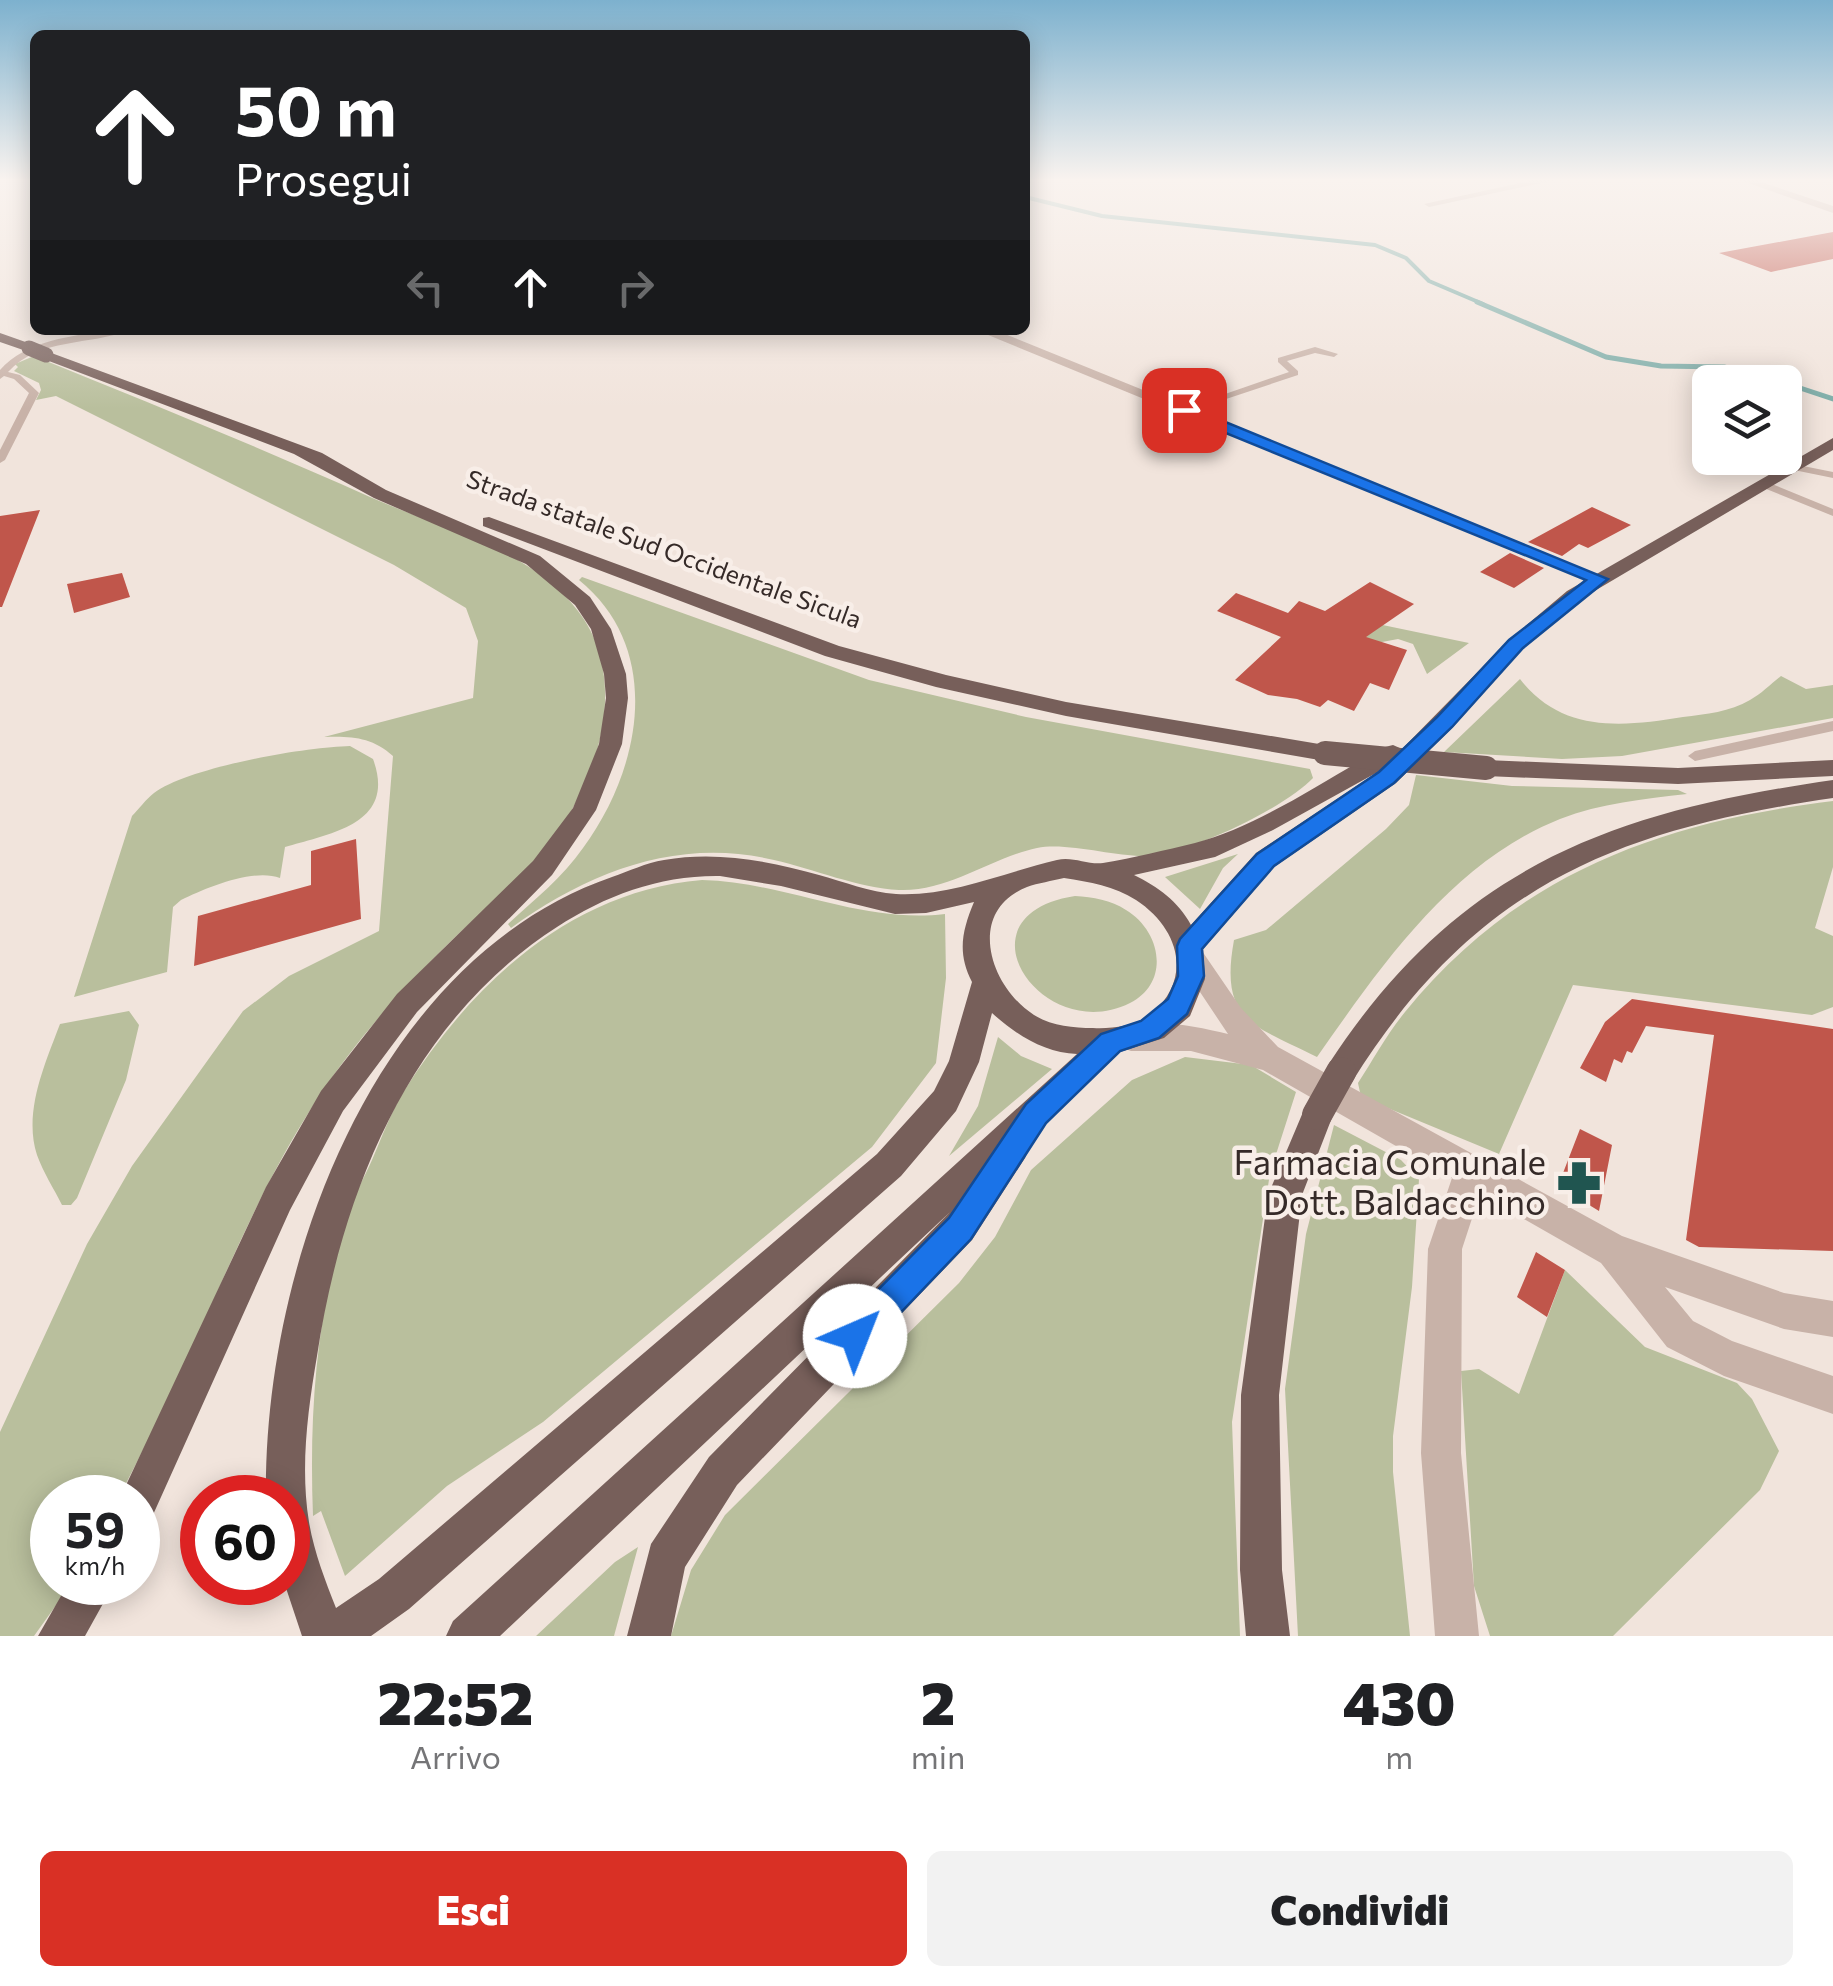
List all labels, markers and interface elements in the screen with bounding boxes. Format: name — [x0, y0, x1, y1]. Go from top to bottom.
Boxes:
text: 50 m — [235, 65, 397, 150]
icon: ahead — [70, 70, 200, 200]
text: Prosegui — [235, 150, 412, 205]
icon: left — [398, 260, 453, 315]
icon: ahead — [503, 260, 558, 315]
icon: right — [608, 260, 663, 315]
map controls — [1692, 365, 1802, 475]
button: layers — [1692, 365, 1802, 475]
pin — [1142, 368, 1227, 453]
icon: arrive — [1157, 383, 1212, 438]
street label: Strada statale Sud Occidentale Sicula — [463, 462, 866, 634]
place label: Farmacia Comunale Dott. Baldacchino — [1234, 1139, 1546, 1222]
pharmacy icon: Farmacia Comunale Dott. Baldacchino — [1555, 1159, 1603, 1207]
position arrow — [803, 1284, 907, 1388]
speed limit sign: 60 — [180, 1475, 310, 1605]
text: 59 — [65, 1497, 125, 1558]
text: km/h — [65, 1550, 125, 1580]
text: 22:52 — [377, 1664, 533, 1737]
text: 2 — [921, 1664, 955, 1737]
text: 430 — [1343, 1664, 1456, 1737]
text: Arrivo — [410, 1736, 501, 1776]
text: min — [911, 1736, 965, 1776]
text: m — [1385, 1736, 1413, 1776]
button: Esci — [40, 1851, 907, 1966]
button: Condividi — [927, 1851, 1793, 1966]

